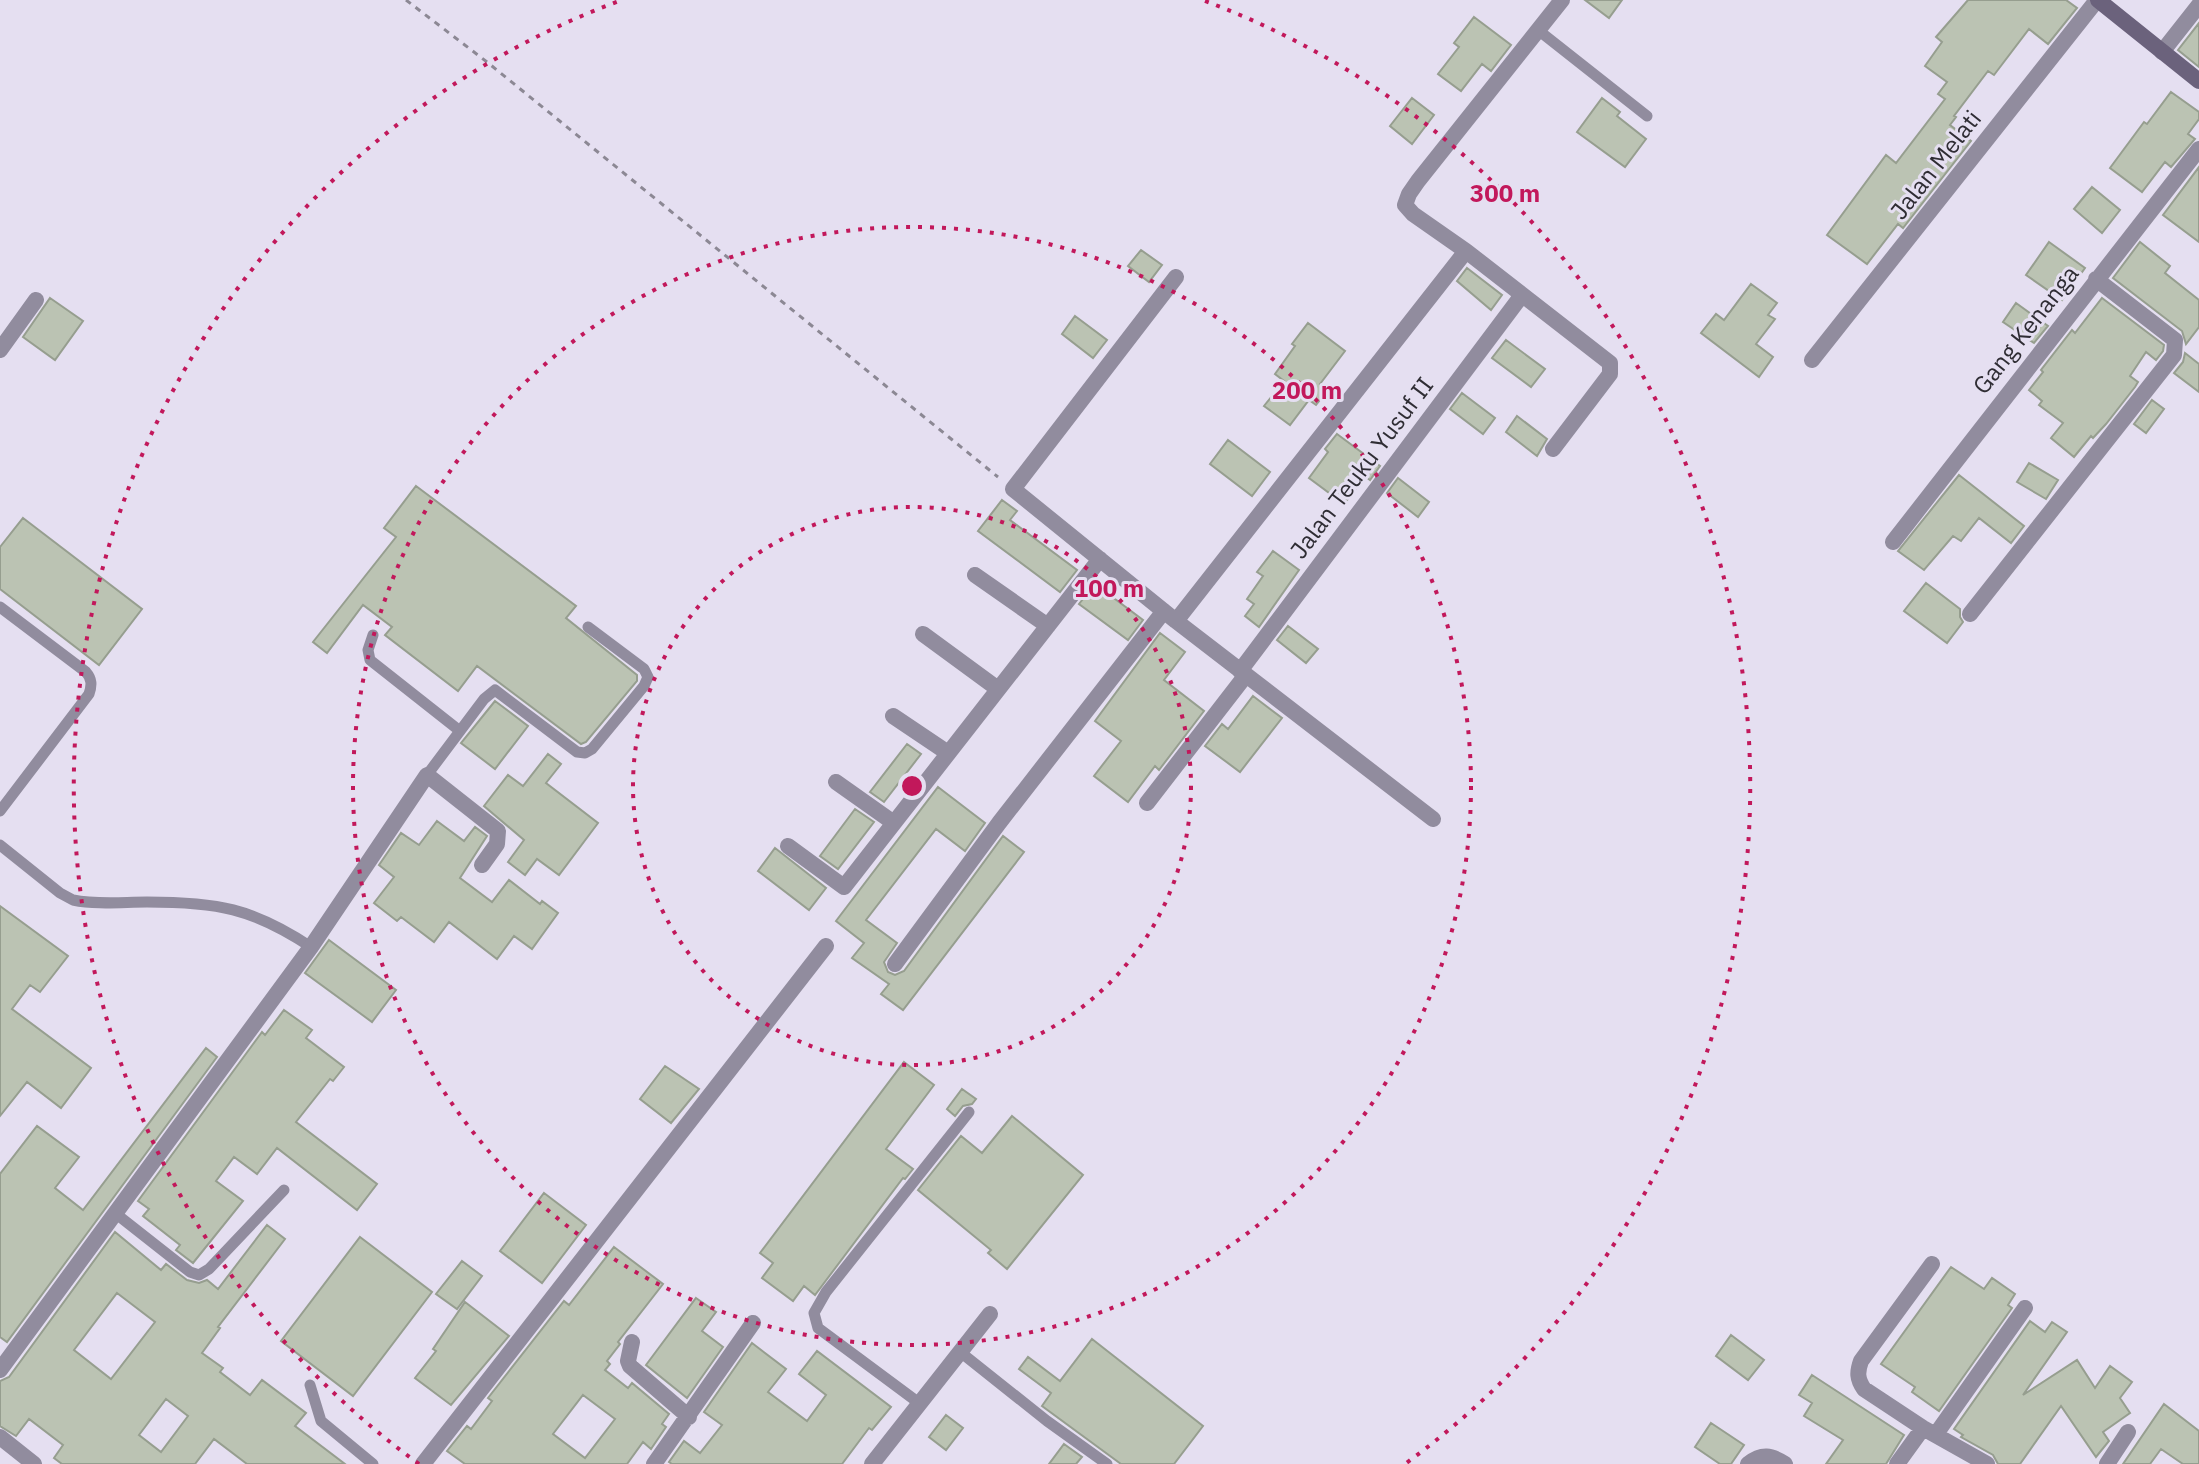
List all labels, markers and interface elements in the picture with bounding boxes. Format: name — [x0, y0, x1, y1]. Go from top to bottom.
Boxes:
street label: Jalan Melati — [1883, 103, 1988, 226]
text: 300 m — [1470, 177, 1540, 209]
street label: Gang Kenanga — [1965, 258, 2086, 400]
street label: Jalan Teuku Yusuf II — [1282, 370, 1440, 565]
text: 200 m — [1272, 374, 1342, 406]
text: 100 m — [1074, 572, 1144, 604]
centre of rings — [898, 772, 926, 800]

